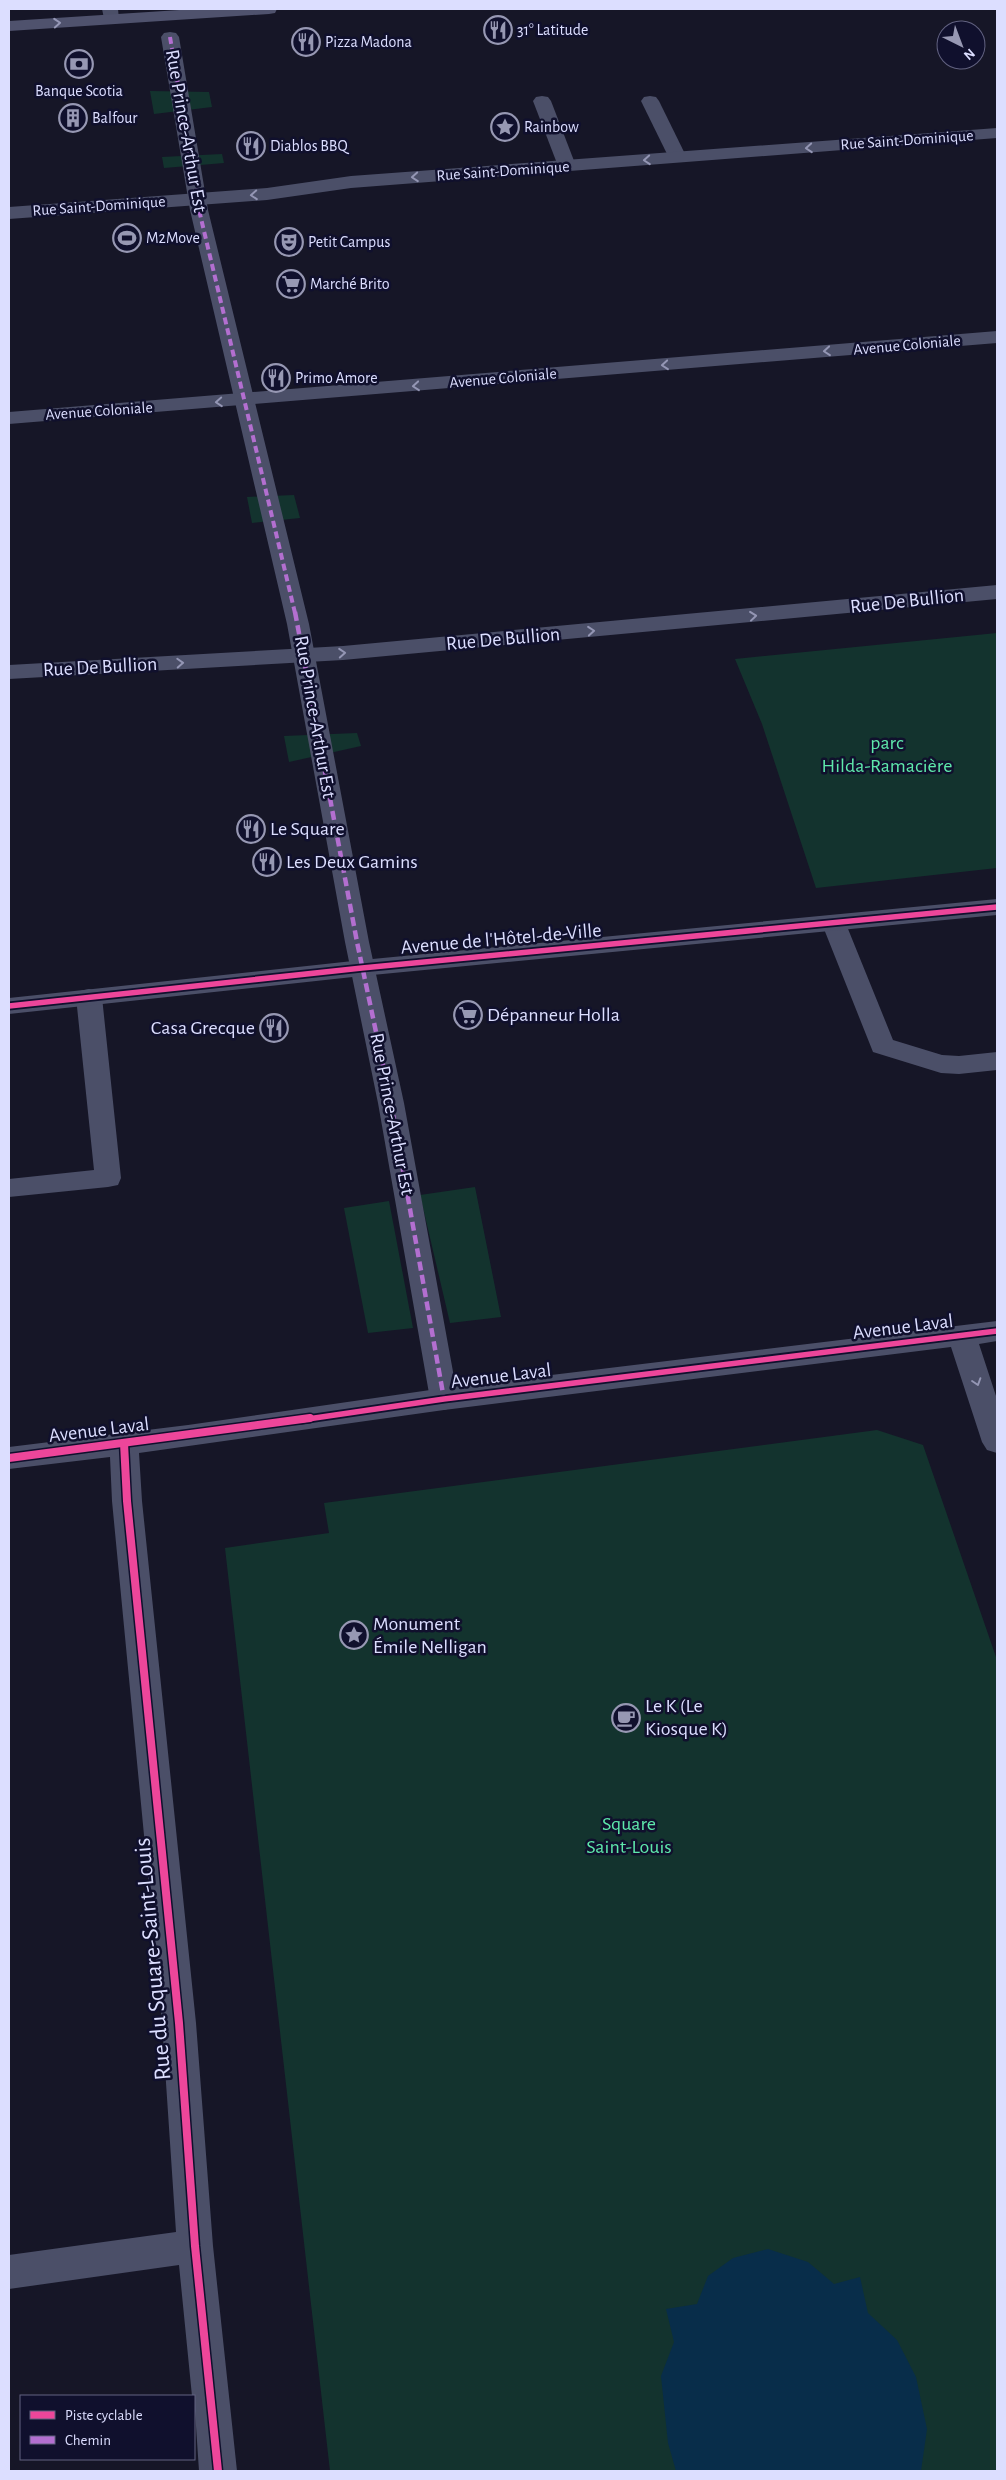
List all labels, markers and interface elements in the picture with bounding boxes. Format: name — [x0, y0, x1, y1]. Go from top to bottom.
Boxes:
restaurant icon: 31° Latitude — [483, 15, 513, 45]
one-way arrow — [54, 17, 62, 28]
north arrow — [936, 20, 986, 70]
place label: 31° Latitude — [517, 22, 588, 38]
restaurant icon: Pizza Madona — [291, 27, 321, 57]
place label: Pizza Madona — [325, 34, 412, 50]
text: N — [961, 45, 977, 62]
street label: Rue Prince-Arthur Est — [162, 48, 210, 215]
bank icon: Banque Scotia — [64, 49, 94, 79]
place label: Banque Scotia — [35, 83, 123, 99]
building icon: Balfour — [58, 103, 88, 133]
place label: Balfour — [92, 110, 138, 126]
place icon: Rainbow — [490, 112, 520, 142]
place label: Rainbow — [524, 119, 579, 135]
street label: Rue Saint-Dominique — [840, 127, 974, 153]
restaurant icon: Diablos BBQ — [236, 131, 266, 161]
place label: Diablos BBQ — [270, 138, 349, 155]
one-way arrow — [805, 142, 813, 153]
one-way arrow — [643, 155, 651, 166]
street label: Rue Saint-Dominique — [436, 158, 570, 184]
one-way arrow — [411, 172, 419, 183]
one-way arrow — [249, 189, 257, 200]
street label: Rue Saint-Dominique — [32, 193, 166, 219]
sports icon: M2Move — [112, 223, 142, 253]
theatre icon: Petit Campus — [274, 227, 304, 257]
place label: M2Move — [146, 230, 200, 246]
place label: Petit Campus — [308, 234, 390, 250]
supermarket icon: Marché Brito — [276, 269, 306, 299]
place label: Marché Brito — [310, 276, 390, 292]
street label: Avenue Coloniale — [853, 332, 961, 358]
one-way arrow — [822, 346, 830, 357]
one-way arrow — [660, 359, 668, 370]
restaurant icon: Primo Amore — [261, 363, 291, 393]
street label: Avenue Coloniale — [449, 365, 557, 391]
place label: Primo Amore — [295, 370, 378, 386]
one-way arrow — [411, 380, 419, 391]
one-way arrow — [214, 396, 222, 407]
street label: Avenue Coloniale — [45, 399, 153, 423]
street label: Rue De Bullion — [849, 585, 965, 617]
one-way arrow — [749, 611, 757, 622]
street label: Rue De Bullion — [445, 624, 561, 654]
one-way arrow — [587, 626, 595, 637]
street label: Rue Prince-Arthur Est — [291, 634, 339, 801]
one-way arrow — [338, 647, 346, 658]
street label: Rue De Bullion — [42, 654, 158, 680]
one-way arrow — [176, 657, 184, 668]
park label: parc Hilda-Ramacière — [822, 733, 952, 776]
restaurant icon: Le Square — [236, 814, 266, 844]
place label: Le Square — [270, 819, 345, 839]
restaurant icon: Les Deux Gamins — [252, 847, 282, 877]
place label: Les Deux Gamins — [286, 852, 418, 872]
street label: Avenue de l'Hôtel-de-Ville — [400, 920, 602, 958]
supermarket icon: Dépanneur Holla — [453, 1000, 483, 1030]
place label: Dépanneur Holla — [487, 1005, 620, 1025]
restaurant icon: Casa Grecque — [259, 1013, 289, 1043]
place label: Casa Grecque — [151, 1018, 255, 1038]
street label: Rue Prince-Arthur Est — [366, 1031, 418, 1197]
street label: Avenue Laval — [852, 1311, 954, 1343]
street label: Avenue Laval — [450, 1360, 552, 1392]
one-way arrow — [971, 1378, 981, 1386]
street label: Avenue Laval — [48, 1414, 150, 1446]
place label: Monument Émile Nelligan — [373, 1614, 487, 1657]
place icon: Monument Émile Nelligan — [339, 1620, 369, 1650]
place label: Le K (Le Kiosque K) — [645, 1696, 728, 1739]
cafe icon: Le K (Le Kiosque K) — [611, 1703, 641, 1733]
park label: Square Saint-Louis — [586, 1814, 672, 1857]
street label: Rue du Square-Saint-Louis — [130, 1837, 176, 2081]
legend — [20, 2395, 195, 2460]
text: Piste cyclable — [65, 2408, 143, 2423]
text: Chemin — [65, 2433, 111, 2448]

